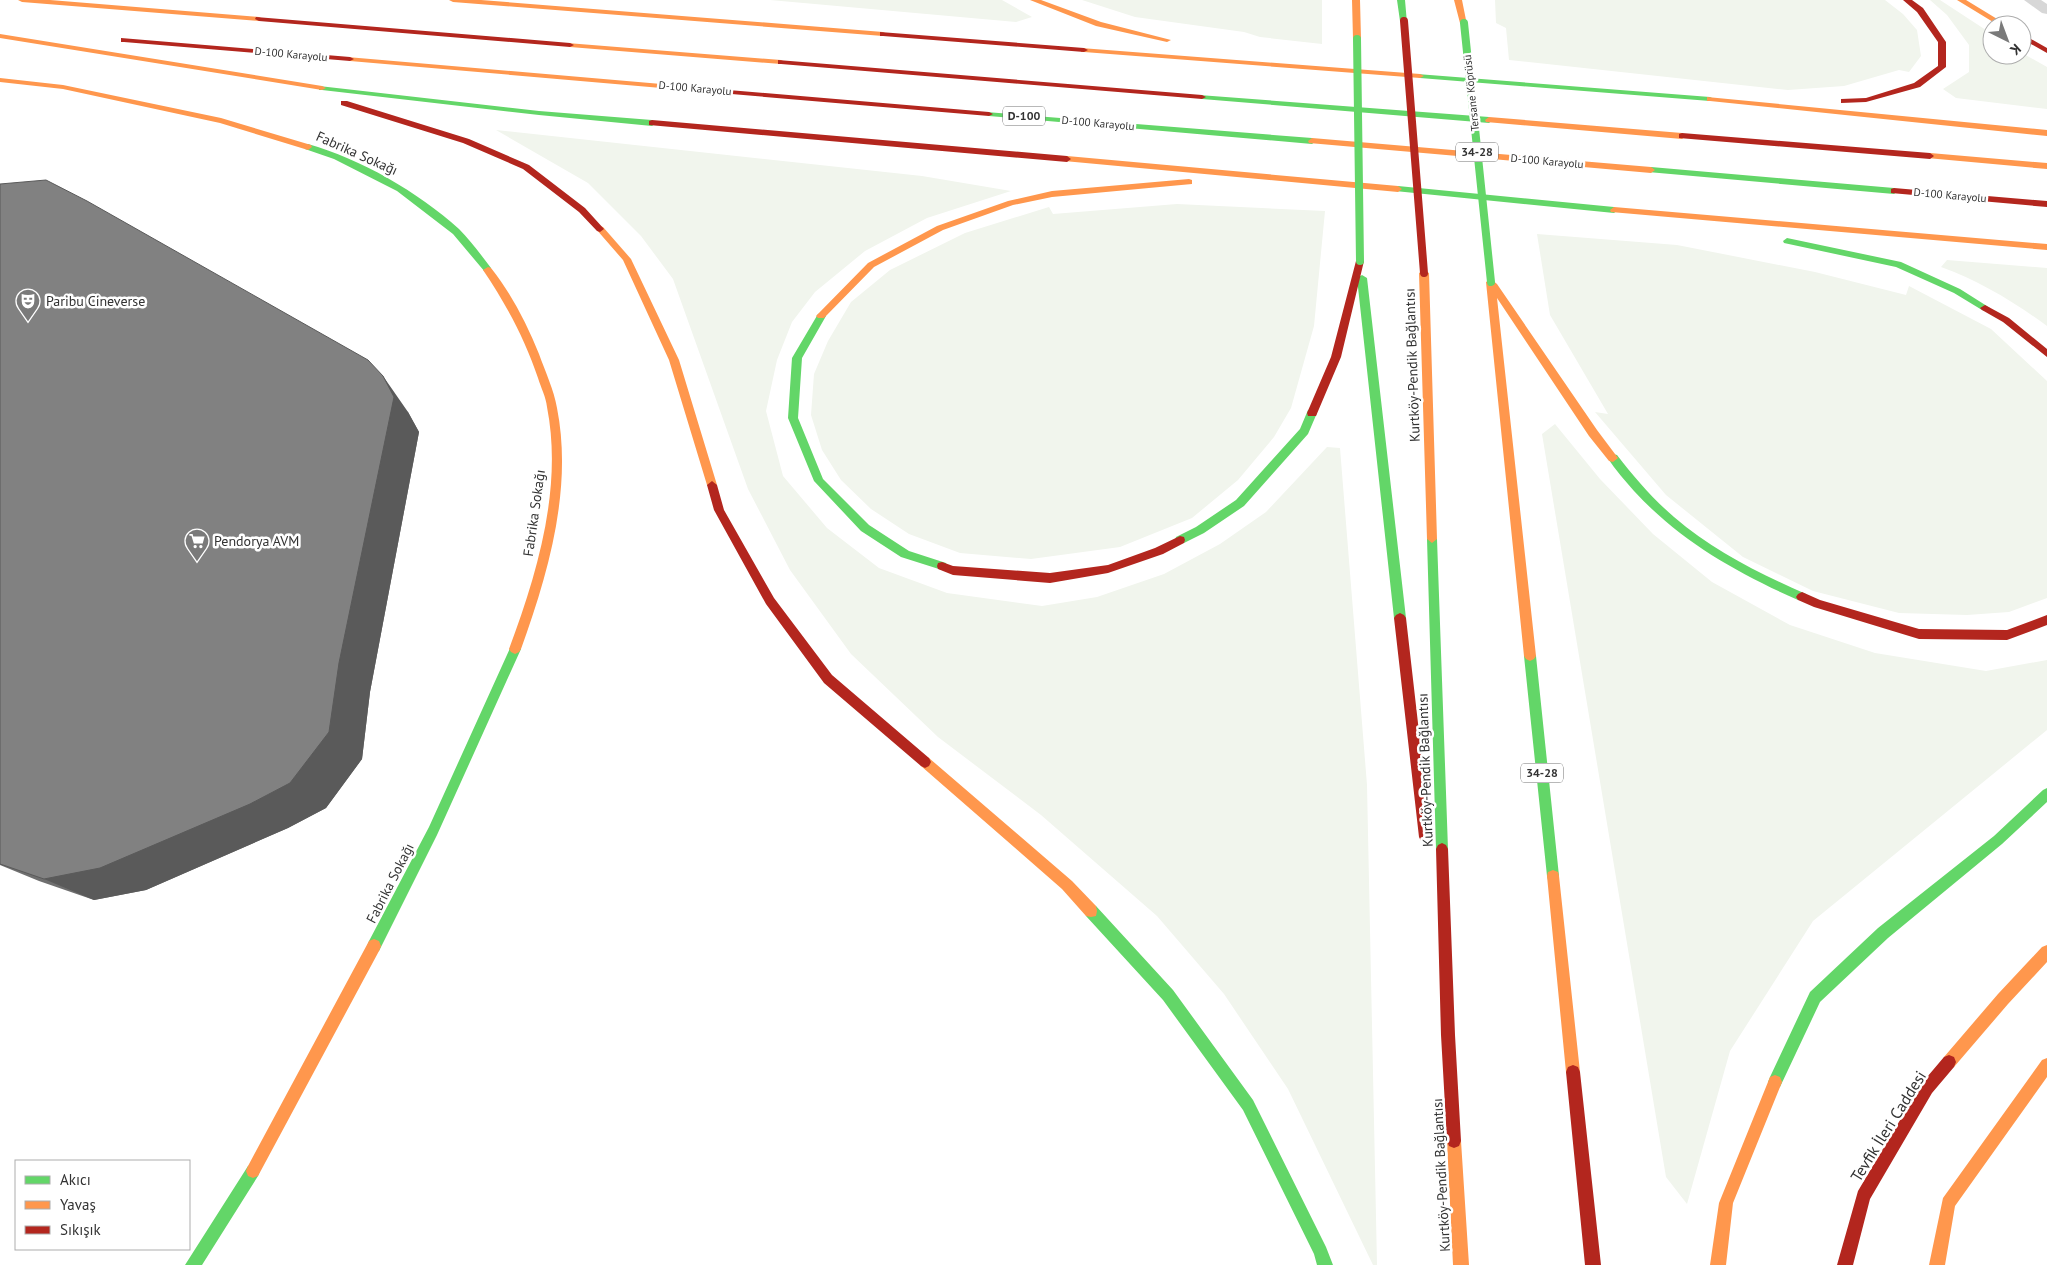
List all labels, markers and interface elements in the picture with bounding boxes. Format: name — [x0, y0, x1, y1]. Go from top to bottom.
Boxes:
north arrow — [1982, 15, 2032, 65]
text: K — [2006, 40, 2025, 59]
street label: D-100 Karayolu — [254, 44, 328, 64]
street label: Tersane Köprüsü — [1460, 54, 1482, 132]
street label: D-100 Karayolu — [658, 78, 732, 98]
road number: D-100 — [1003, 106, 1045, 125]
street label: D-100 Karayolu — [1061, 113, 1135, 133]
street label: Fabrika Sokağı — [313, 127, 401, 179]
road number: 34-28 — [1456, 142, 1498, 162]
street label: D-100 Karayolu — [1510, 151, 1584, 171]
street label: D-100 Karayolu — [1913, 185, 1987, 205]
theatre icon: Paribu Cineverse — [15, 288, 41, 322]
street label: Kurtköy-Pendik Bağlantısı — [1400, 288, 1424, 442]
place label: Paribu Cineverse — [46, 292, 145, 310]
street label: Fabrika Sokağı — [519, 468, 549, 558]
supermarket icon: Pendorya AVM — [184, 528, 210, 562]
place label: Pendorya AVM — [214, 532, 299, 550]
street label: Kurtköy-Pendik Bağlantısı — [1413, 693, 1437, 847]
road number: 34-28 — [1521, 764, 1563, 782]
street label: Fabrika Sokağı — [362, 840, 418, 926]
street label: Tevfik İleri Caddesi — [1846, 1067, 1930, 1185]
street label: Kurtköy-Pendik Bağlantısı — [1428, 1098, 1454, 1252]
legend — [15, 1160, 190, 1250]
text: Akıcı — [60, 1170, 91, 1189]
text: Yavaş — [60, 1195, 96, 1214]
text: Sıkışık — [60, 1220, 102, 1239]

